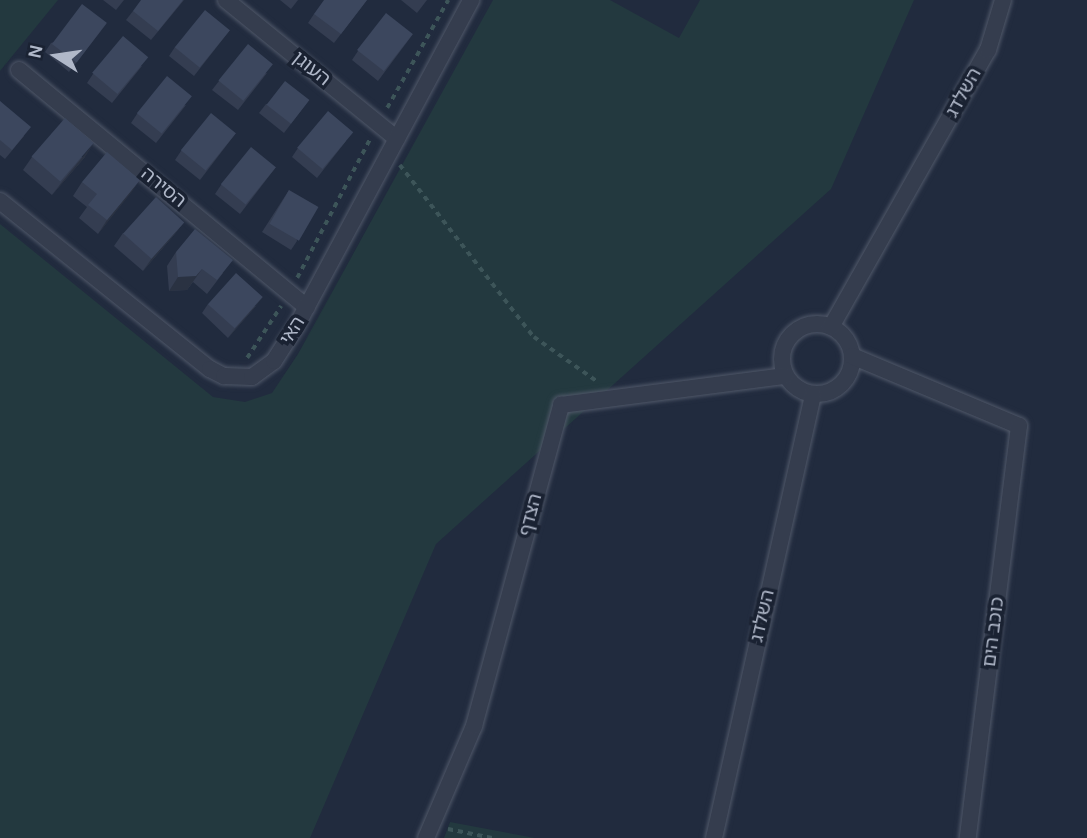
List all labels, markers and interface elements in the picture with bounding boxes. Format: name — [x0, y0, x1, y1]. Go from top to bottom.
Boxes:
north arrow — [21, 21, 91, 91]
text: N — [23, 43, 48, 61]
street label: העוגן — [287, 47, 335, 91]
street label: השלדג — [941, 64, 987, 122]
street label: הסירה — [136, 163, 190, 213]
street label: האי — [276, 313, 310, 349]
street label: הצדף — [514, 491, 548, 539]
street label: השלדג — [746, 588, 780, 644]
street label: כוכב הים — [978, 596, 1010, 668]

